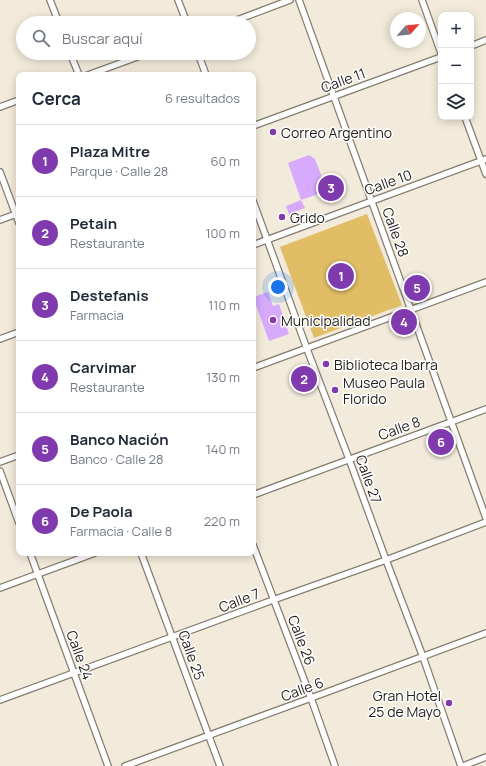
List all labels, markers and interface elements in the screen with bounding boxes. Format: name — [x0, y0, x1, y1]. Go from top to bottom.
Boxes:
north arrow — [390, 12, 426, 48]
map controls — [438, 12, 474, 120]
button: + — [438, 12, 474, 48]
search box — [16, 16, 256, 60]
icon: search — [30, 27, 52, 49]
text: Buscar aquí — [62, 28, 143, 49]
button: − — [438, 48, 474, 84]
street label: Calle 11 — [318, 63, 368, 97]
button: layers — [438, 84, 474, 120]
text: Cerca — [32, 87, 81, 110]
text: 6 resultados — [165, 89, 240, 107]
place label: Correo Argentino — [281, 123, 392, 142]
marker: Correo Argentino — [268, 127, 278, 137]
text: Plaza Mitre — [70, 141, 150, 162]
text: 1 — [42, 152, 48, 170]
text: 60 m — [210, 152, 240, 170]
text: Parque · Calle 28 — [70, 162, 168, 180]
street label: Calle 10 — [362, 165, 414, 199]
pin: 3 — [318, 173, 344, 203]
street label: Calle 28 — [378, 205, 414, 259]
place label: Grido — [290, 208, 325, 227]
marker: Grido — [277, 212, 287, 222]
text: Petain — [70, 213, 117, 234]
text: 2 — [41, 224, 49, 242]
text: 100 m — [205, 224, 240, 242]
text: Restaurante — [70, 234, 145, 252]
pin: 1 — [328, 261, 354, 291]
pin: 5 — [404, 273, 430, 303]
your location — [268, 277, 288, 297]
text: Destefanis — [70, 285, 149, 306]
text: 3 — [41, 296, 49, 314]
text: 110 m — [208, 296, 240, 314]
text: Farmacia — [70, 306, 124, 324]
pin: 4 — [391, 307, 417, 337]
place label: Municipalidad — [281, 311, 370, 330]
marker: Municipalidad — [268, 315, 278, 325]
place label: Biblioteca Ibarra — [334, 355, 438, 374]
text: Carvimar — [70, 357, 136, 378]
marker: Biblioteca Ibarra — [321, 359, 331, 369]
pin: 2 — [291, 364, 317, 394]
text: 4 — [41, 368, 49, 386]
text: 130 m — [206, 368, 240, 386]
place label: Museo Paula Florido — [343, 373, 425, 408]
text: Restaurante — [70, 378, 145, 396]
marker: Museo Paula Florido — [330, 385, 340, 395]
street label: Calle 8 — [375, 412, 423, 444]
pin: 6 — [428, 427, 454, 457]
text: Banco Nación — [70, 429, 169, 450]
text: 5 — [41, 440, 49, 458]
text: 140 m — [206, 440, 240, 458]
text: Banco · Calle 28 — [70, 450, 163, 468]
street label: Calle 27 — [351, 452, 387, 506]
text: De Paola — [70, 501, 133, 522]
text: 6 — [41, 512, 49, 530]
text: 220 m — [204, 512, 240, 530]
text: Farmacia · Calle 8 — [70, 522, 172, 540]
street label: Calle 7 — [216, 584, 262, 616]
street label: Calle 26 — [284, 612, 320, 668]
street label: Calle 24 — [62, 628, 98, 682]
street label: Calle 25 — [174, 628, 210, 682]
street label: Calle 6 — [278, 673, 326, 705]
place label: Gran Hotel 25 de Mayo — [368, 686, 441, 721]
marker: Gran Hotel 25 de Mayo — [444, 698, 454, 708]

